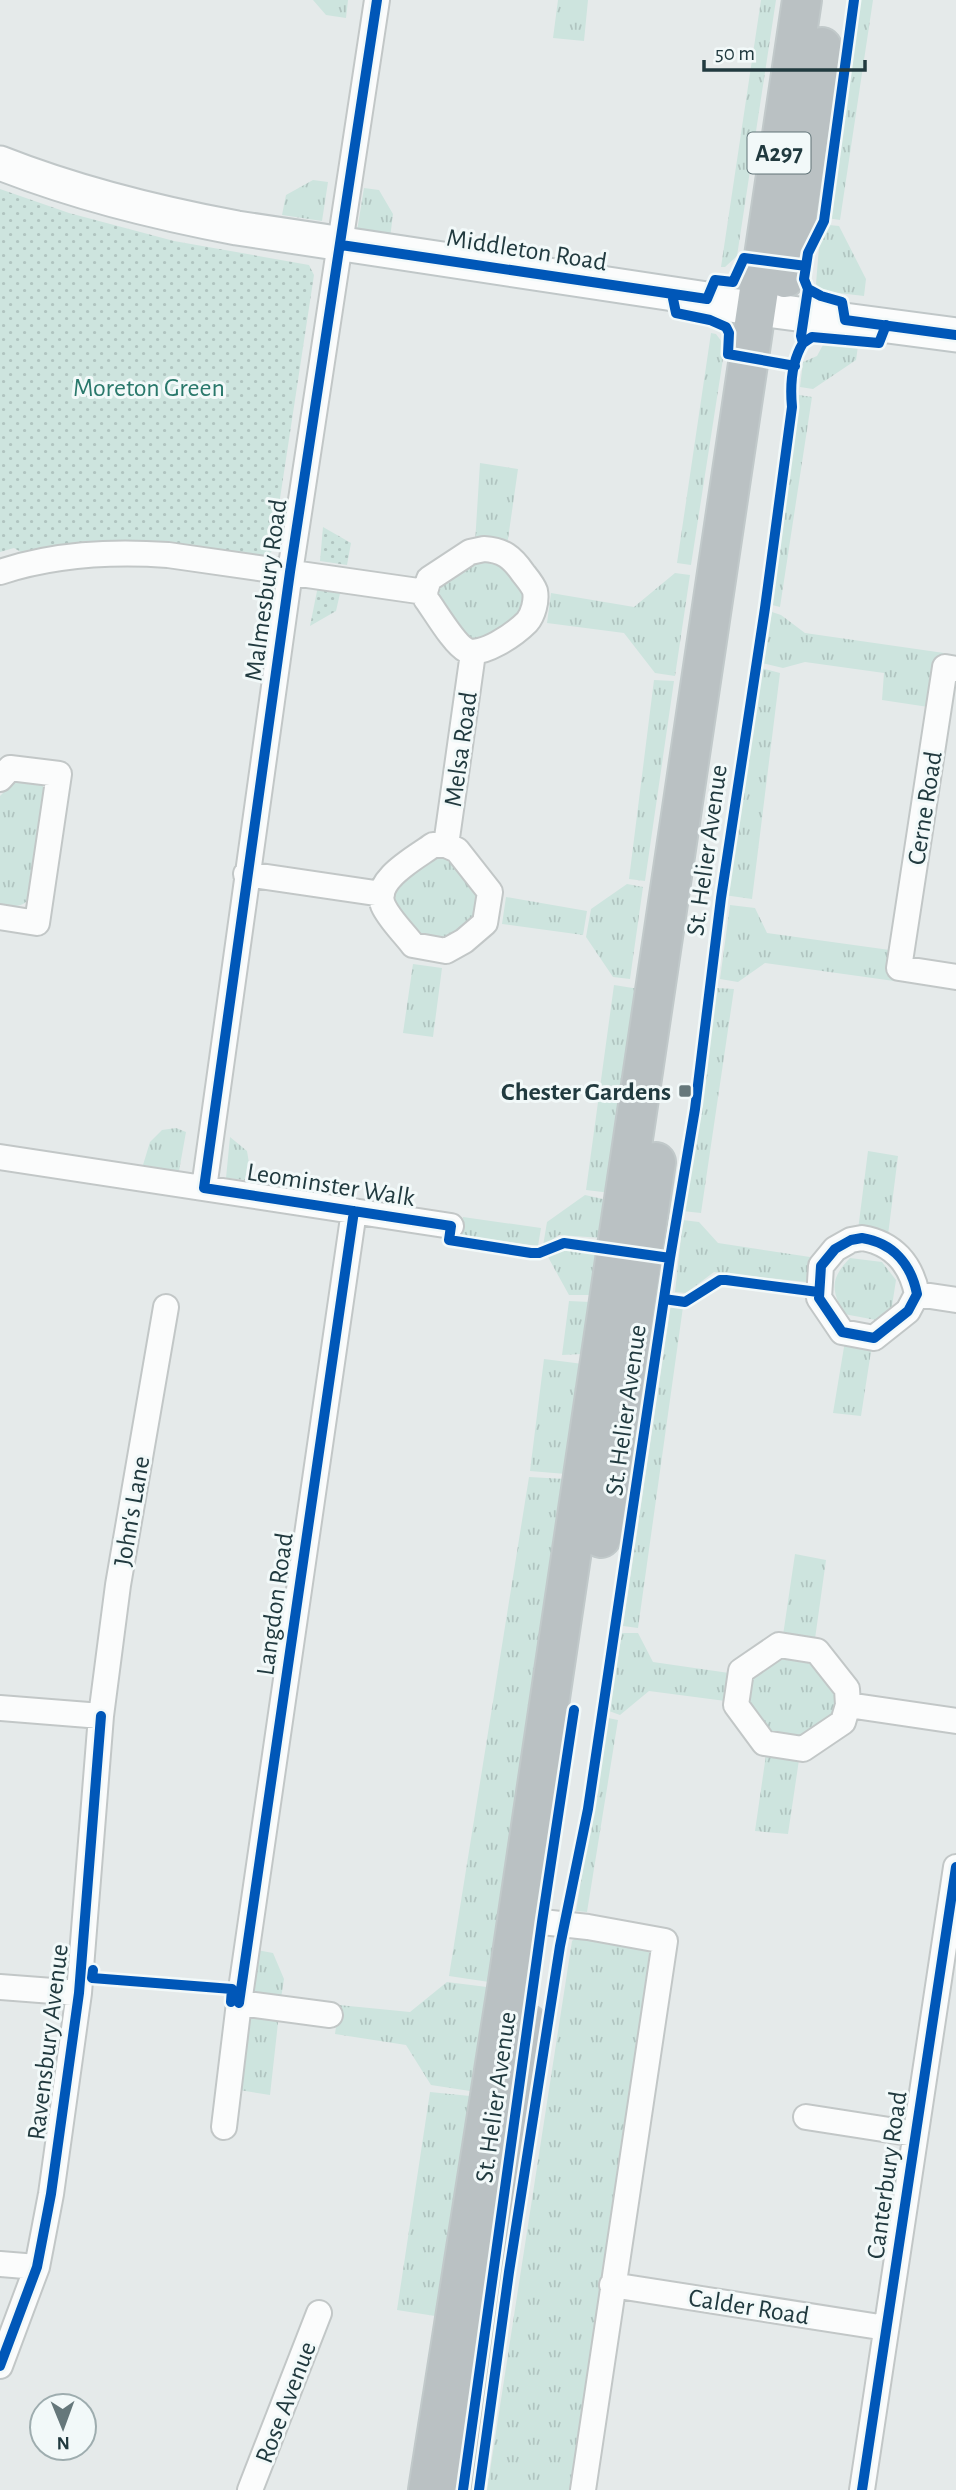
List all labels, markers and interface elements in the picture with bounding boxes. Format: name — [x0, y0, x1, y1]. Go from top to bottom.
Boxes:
scale bar — [704, 28, 865, 72]
text: 50 m — [715, 43, 755, 64]
road number: A297 — [748, 132, 810, 174]
street label: Middleton Road — [445, 224, 609, 276]
park label: Moreton Green — [73, 375, 225, 401]
street label: Malmesbury Road — [240, 498, 292, 683]
street label: Melsa Road — [440, 690, 482, 808]
street label: Cerne Road — [903, 749, 947, 867]
street label: St. Helier Avenue — [682, 763, 732, 937]
place label: Chester Gardens — [501, 1079, 671, 1105]
marker: Chester Gardens — [677, 1083, 693, 1099]
street label: Leominster Walk — [245, 1159, 417, 1211]
street label: St. Helier Avenue — [601, 1323, 651, 1497]
street label: John's Lane — [110, 1454, 154, 1568]
street label: Langdon Road — [252, 1531, 298, 1677]
street label: Ravensbury Avenue — [23, 1943, 73, 2142]
street label: St. Helier Avenue — [471, 2010, 521, 2184]
street label: Canterbury Road — [862, 2090, 912, 2261]
street label: Calder Road — [687, 2285, 811, 2329]
street label: Rose Avenue — [251, 2338, 321, 2467]
north arrow — [28, 2392, 98, 2462]
text: N — [56, 2433, 70, 2452]

